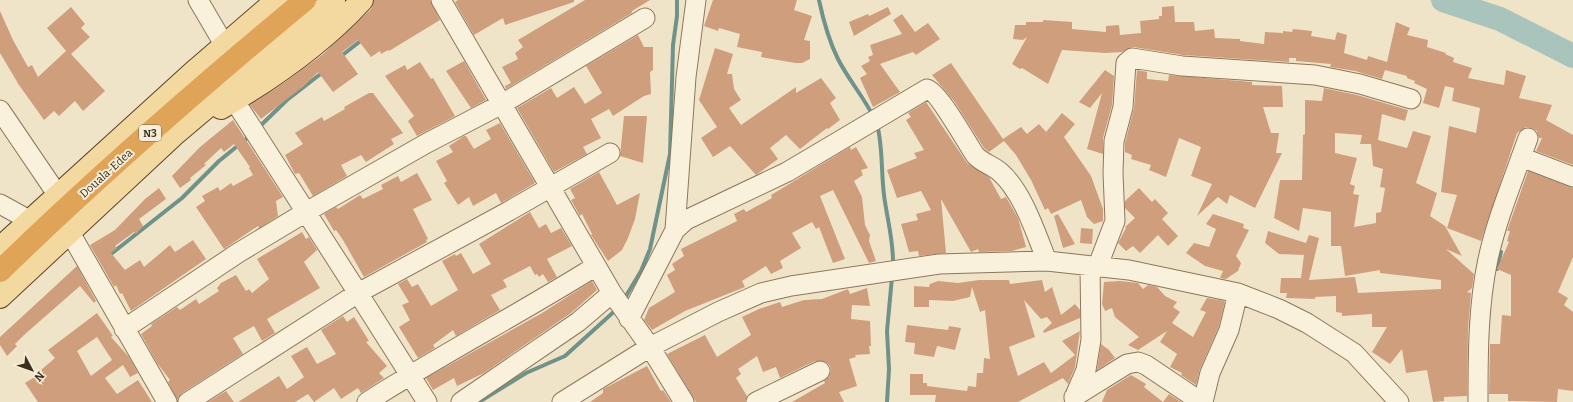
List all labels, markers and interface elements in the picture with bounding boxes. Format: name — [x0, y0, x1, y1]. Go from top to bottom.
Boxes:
road number: N3 — [139, 125, 161, 141]
street label: Douala-Edea — [77, 146, 135, 200]
north arrow — [12, 350, 52, 390]
text: N — [31, 369, 47, 384]

